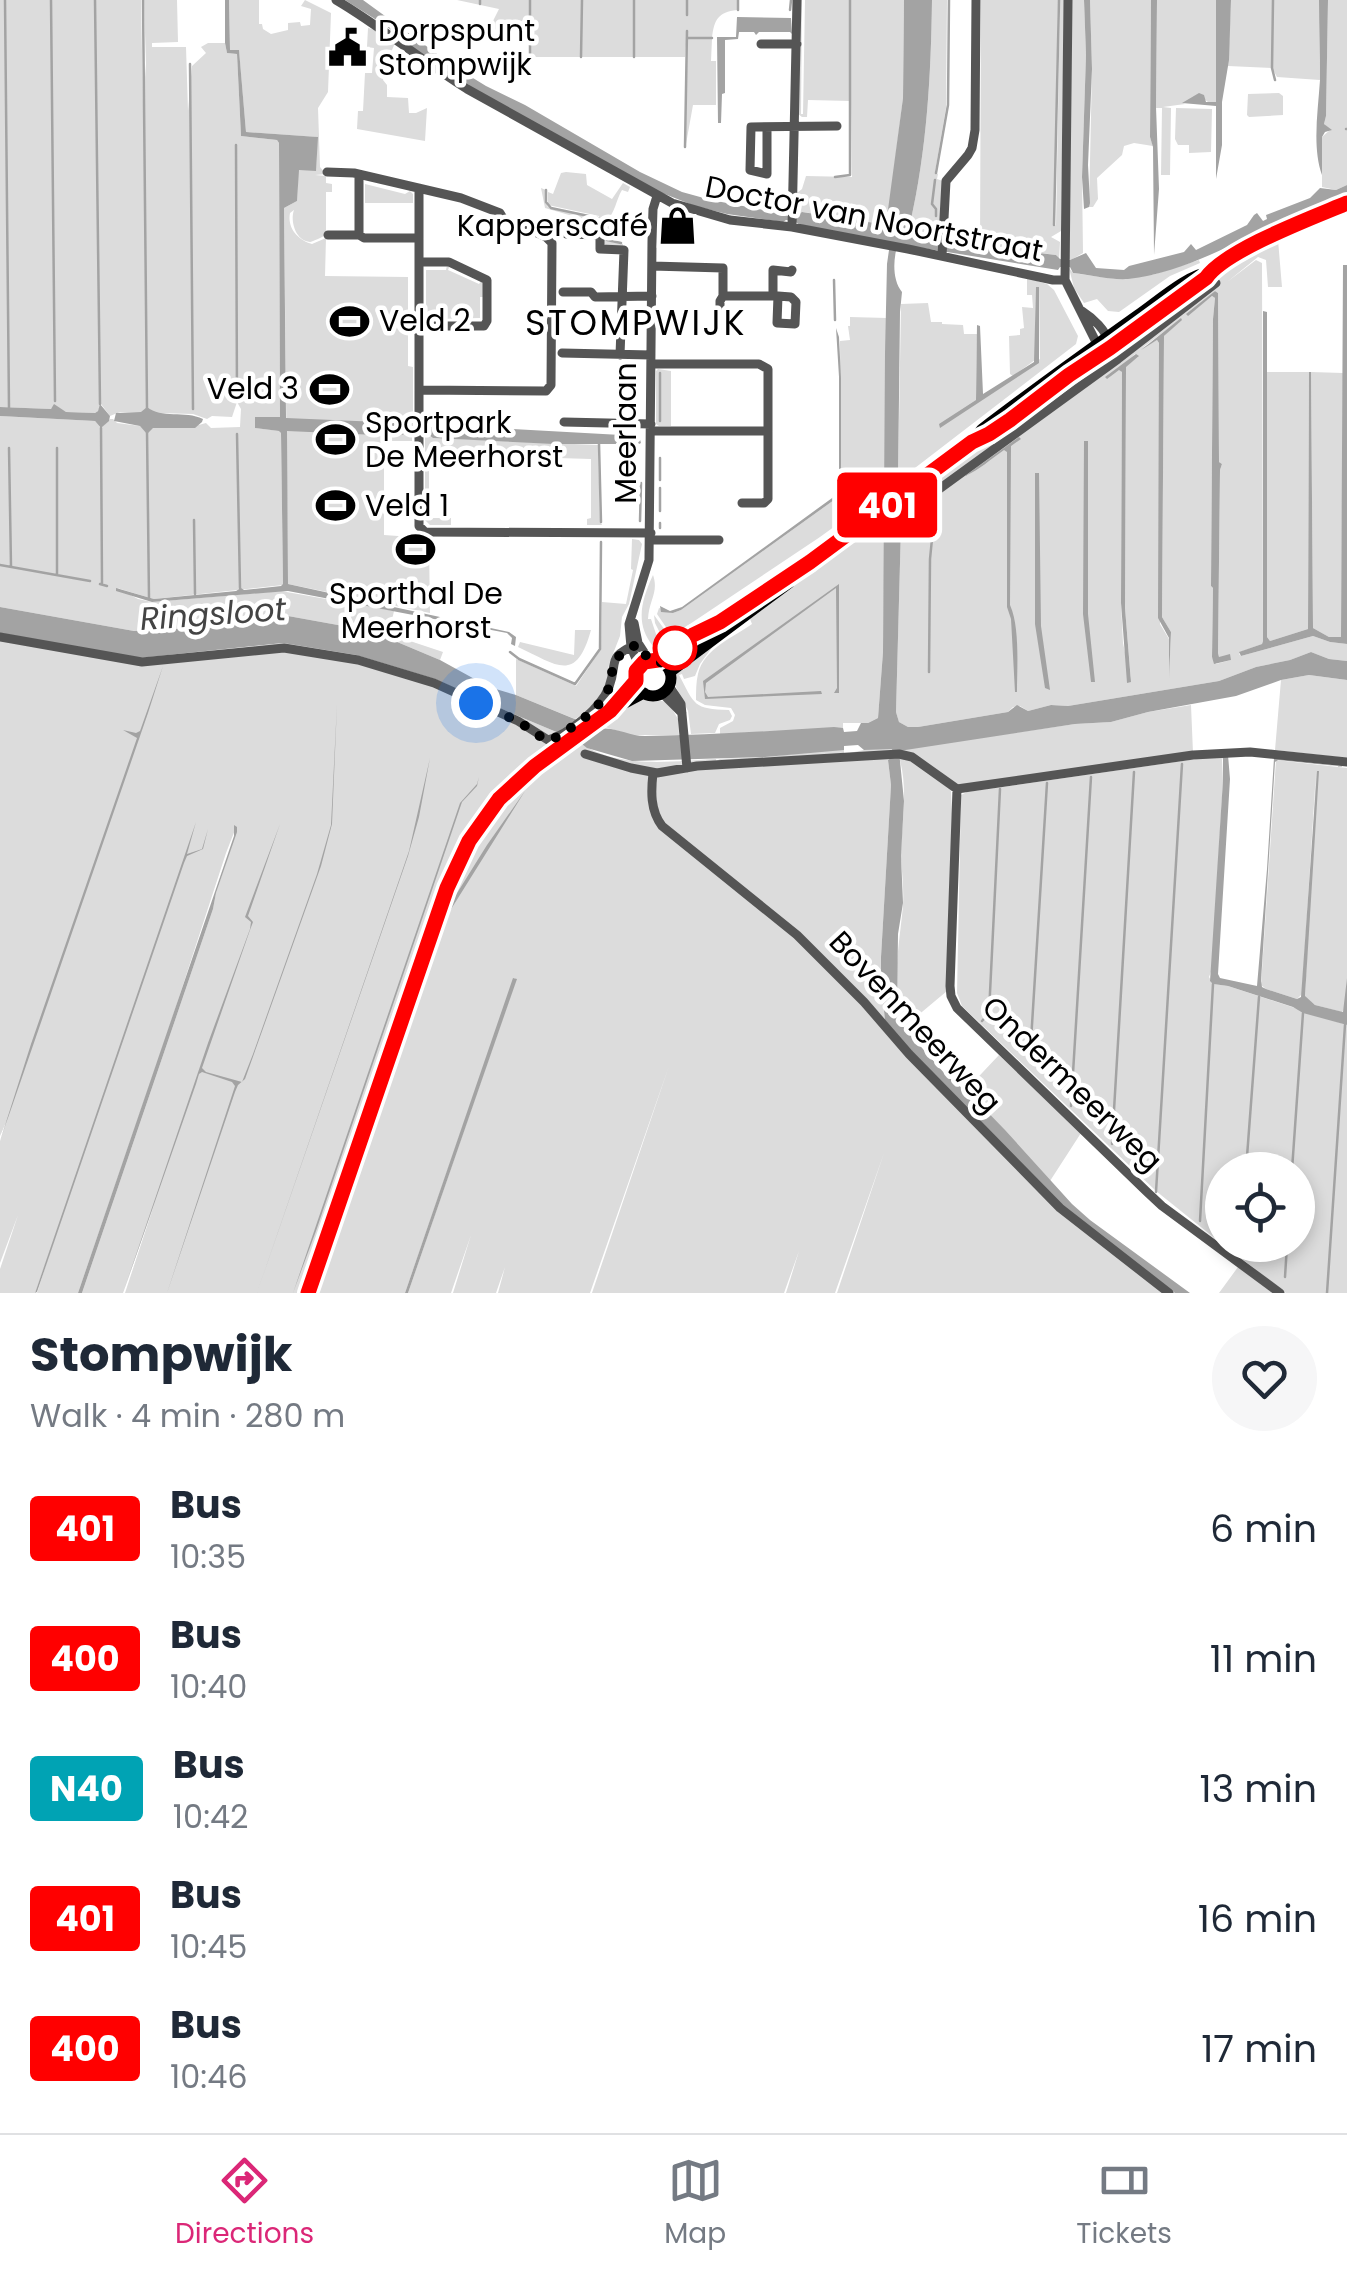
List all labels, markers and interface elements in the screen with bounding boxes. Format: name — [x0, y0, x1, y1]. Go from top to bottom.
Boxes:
place label: Dorpspunt Stompwijk — [378, 9, 535, 86]
public building icon: Dorpspunt Stompwijk — [327, 27, 369, 69]
street label: Doctor van Noortstraat — [702, 165, 1047, 272]
place label: Kapperscafé — [457, 204, 648, 247]
shop icon: Kapperscafé — [657, 205, 699, 247]
district label: STOMPWIJK — [525, 298, 747, 347]
place label: Veld 2 — [379, 299, 471, 342]
sports icon: Veld 2 — [328, 300, 370, 342]
street label: Meerlaan — [604, 362, 647, 504]
place label: Veld 3 — [207, 367, 299, 410]
sports icon: Veld 3 — [308, 368, 350, 410]
place label: Sportpark De Meerhorst — [365, 401, 563, 478]
sports icon: Sportpark De Meerhorst — [314, 419, 356, 461]
line badge: 401 — [830, 472, 944, 538]
text: 401 — [857, 481, 917, 530]
place label: Veld 1 — [365, 484, 449, 527]
sports icon: Veld 1 — [314, 485, 356, 527]
sports icon: Sporthal De Meerhorst — [395, 529, 437, 571]
place label: Sporthal De Meerhorst — [329, 572, 503, 649]
water label: Ringsloot — [138, 586, 289, 641]
unlabelled marker — [654, 627, 696, 669]
your location — [451, 678, 501, 728]
street label: Bovenmeerweg — [820, 921, 1011, 1122]
street label: Ondermeerweg — [973, 986, 1172, 1181]
map controls — [1205, 1152, 1315, 1262]
button: locate — [1205, 1152, 1315, 1262]
text: Stompwijk — [30, 1321, 293, 1388]
button: heart — [1212, 1326, 1317, 1431]
text: Walk · 4 min · 280 m — [30, 1393, 345, 1438]
text: Bus — [170, 1478, 242, 1531]
text: 6 min — [1210, 1502, 1317, 1555]
text: 401 — [55, 1504, 115, 1553]
text: 10:35 — [170, 1534, 246, 1579]
text: Bus — [170, 1608, 242, 1661]
text: 11 min — [1210, 1632, 1317, 1685]
text: 400 — [50, 1634, 120, 1683]
text: 10:40 — [170, 1664, 247, 1709]
text: Bus — [173, 1738, 245, 1791]
text: 13 min — [1200, 1762, 1317, 1815]
text: N40 — [50, 1764, 123, 1813]
text: 10:42 — [173, 1794, 249, 1839]
text: Bus — [170, 1868, 242, 1921]
text: 16 min — [1198, 1892, 1317, 1945]
text: 401 — [55, 1894, 115, 1943]
text: 10:45 — [170, 1924, 247, 1969]
text: Bus — [170, 1998, 242, 2051]
text: 17 min — [1201, 2022, 1317, 2075]
text: 400 — [50, 2024, 120, 2073]
text: 10:46 — [170, 2054, 248, 2099]
tab: Directions — [175, 2153, 314, 2255]
tab: Map — [664, 2153, 726, 2255]
tab: Tickets — [1076, 2153, 1172, 2255]

